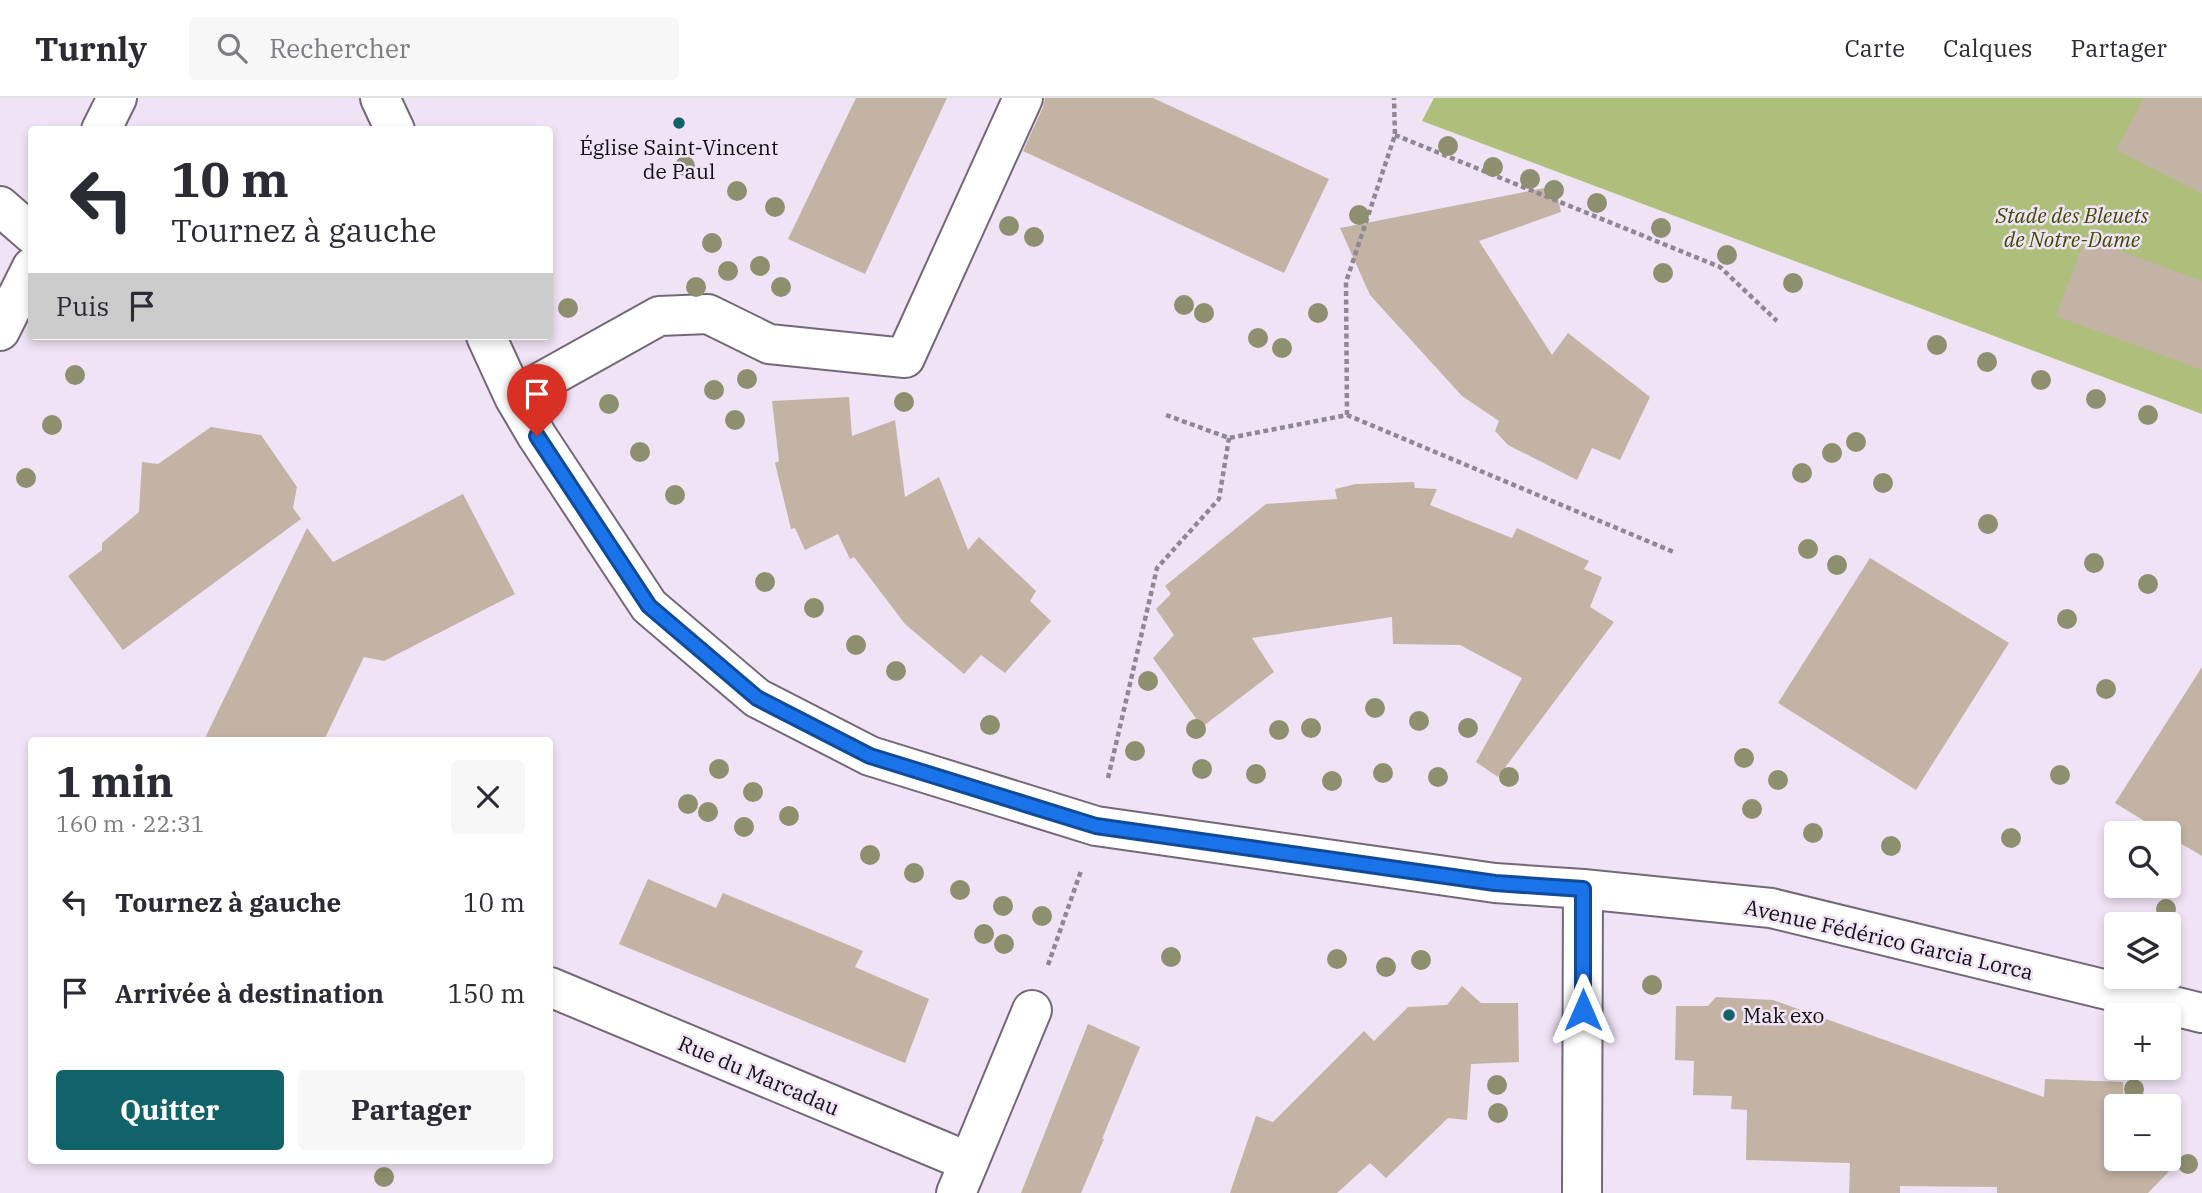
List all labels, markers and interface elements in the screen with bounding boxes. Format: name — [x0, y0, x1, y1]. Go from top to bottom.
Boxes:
search box — [189, 17, 679, 80]
text: Turnly — [35, 27, 147, 70]
icon: search — [213, 29, 251, 67]
text: Rechercher — [269, 31, 410, 65]
text: Carte — [1844, 32, 1905, 64]
text: Calques — [1943, 32, 2033, 64]
text: Partager — [2071, 32, 2167, 64]
marker: Église Saint-Vincent de Paul — [671, 115, 687, 131]
place label: Église Saint-Vincent de Paul — [580, 133, 778, 185]
text: 10 m — [171, 147, 289, 210]
icon: left — [56, 154, 147, 245]
park label: Stade des Bleuets de Notre-Dame — [1994, 201, 2149, 253]
text: Tournez à gauche — [171, 209, 437, 251]
icon: arrive — [123, 287, 161, 325]
text: Puis — [56, 289, 109, 323]
pin — [507, 364, 567, 436]
icon: arrive — [518, 375, 556, 413]
text: 1 min — [56, 754, 174, 809]
button: close — [451, 760, 525, 834]
text: 160 m · 22:31 — [56, 808, 205, 838]
map controls — [2104, 821, 2181, 1171]
button: search — [2104, 821, 2181, 898]
icon: left — [56, 883, 94, 921]
text: Tournez à gauche — [115, 885, 341, 919]
text: 10 m — [463, 885, 525, 919]
street label: Avenue Fédérico Garcia Lorca — [1742, 892, 2036, 986]
button: layers — [2104, 912, 2181, 989]
position arrow — [1546, 973, 1620, 1047]
icon: arrive — [56, 974, 94, 1012]
text: Arrivée à destination — [115, 976, 384, 1010]
text: 150 m — [447, 976, 525, 1010]
place label: Mak exo — [1743, 1001, 1824, 1029]
button: + — [2104, 1003, 2181, 1080]
marker: Mak exo — [1721, 1007, 1737, 1023]
street label: Rue du Marcadau — [674, 1028, 844, 1122]
button: Quitter — [56, 1070, 284, 1150]
button: Partager — [298, 1070, 525, 1150]
button: − — [2104, 1094, 2181, 1171]

